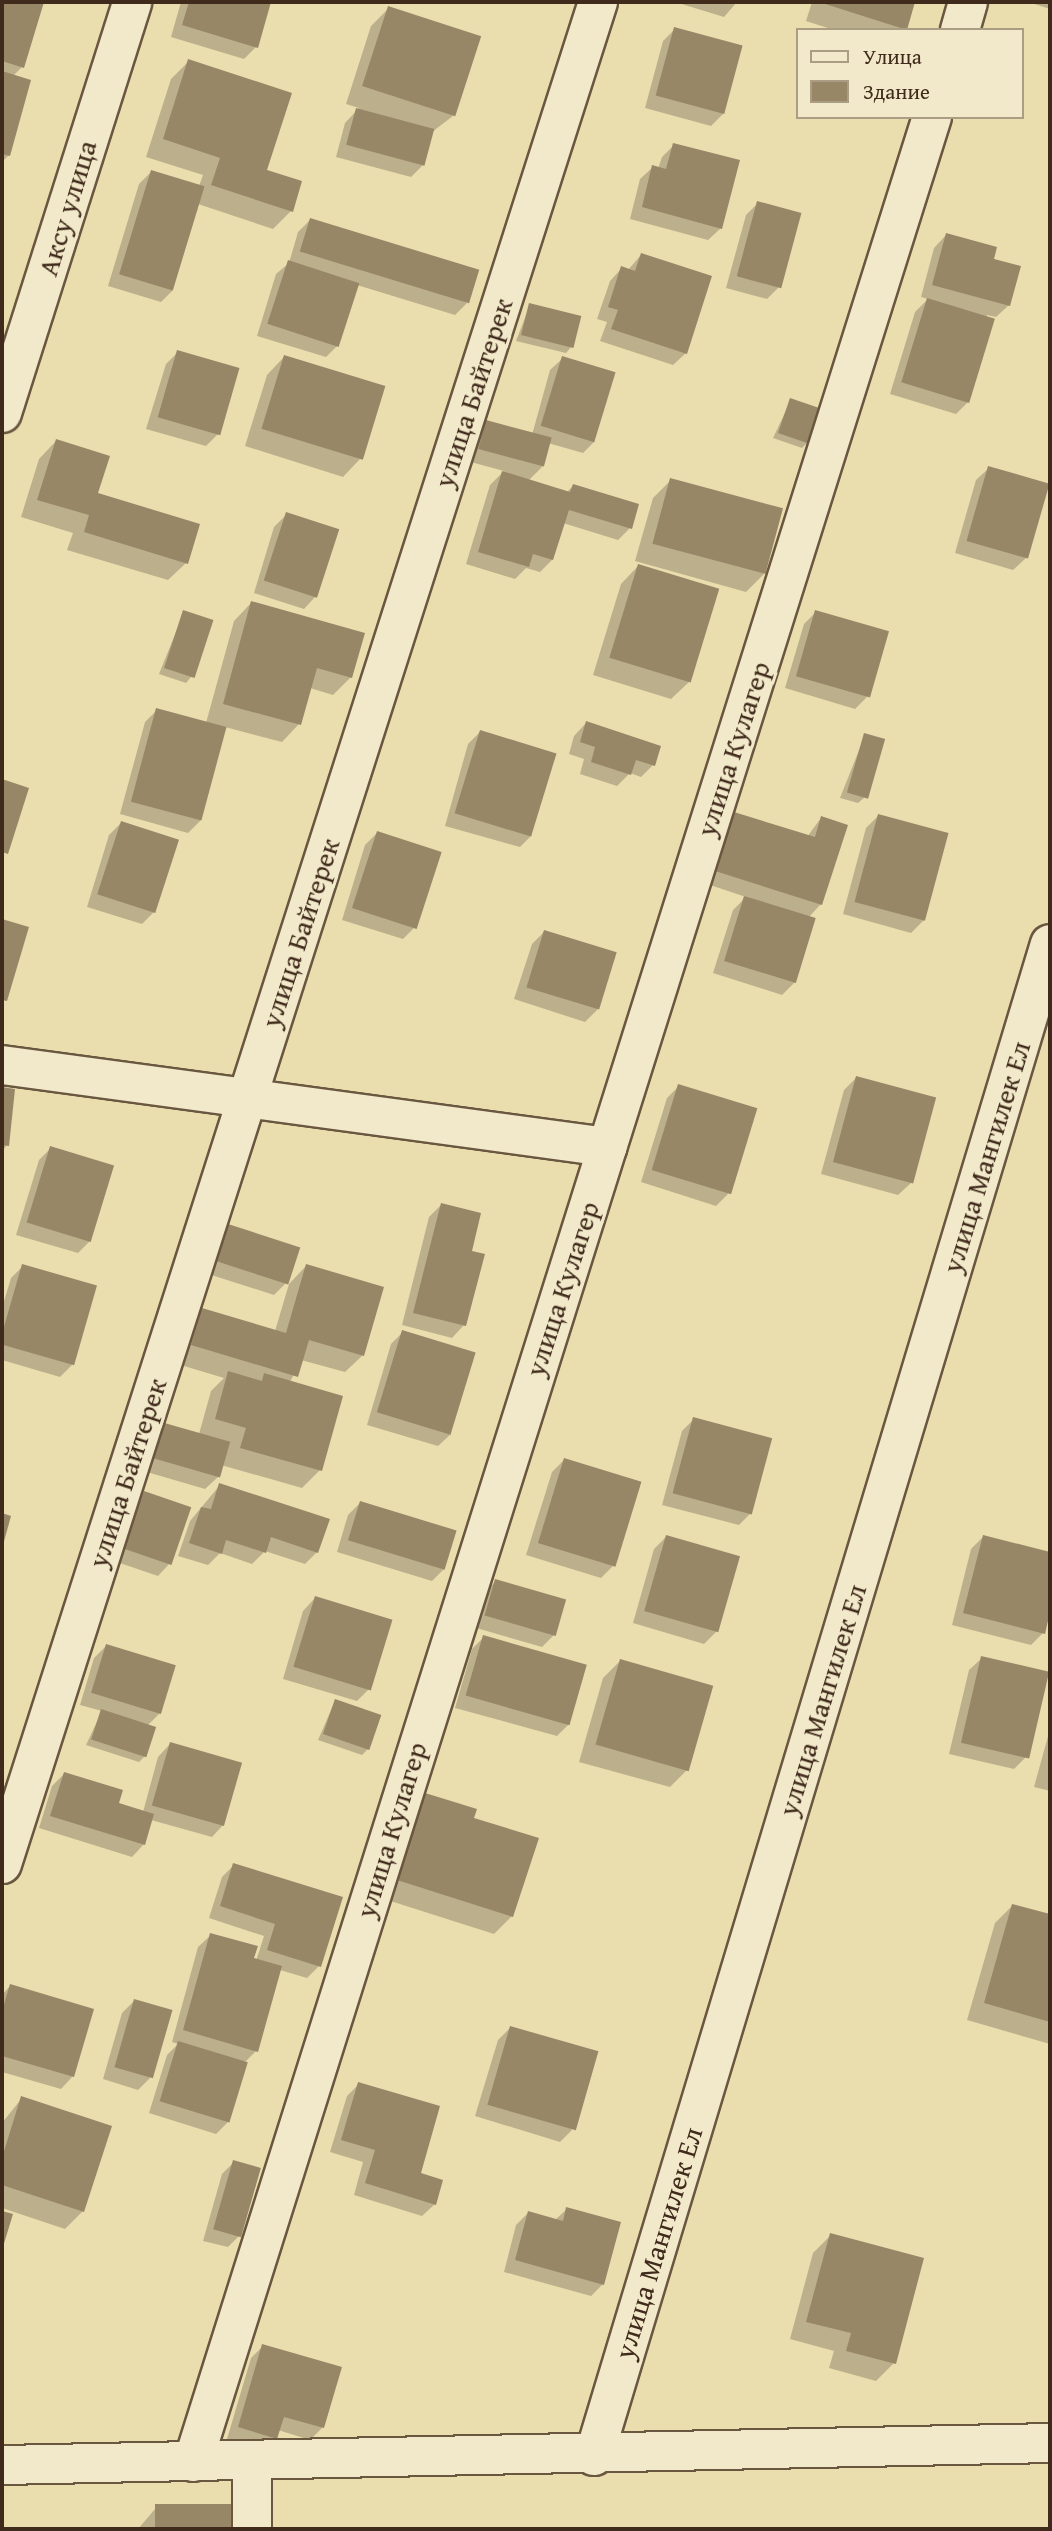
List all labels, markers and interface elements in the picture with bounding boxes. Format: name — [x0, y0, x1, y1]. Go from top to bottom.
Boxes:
legend — [796, 28, 1024, 119]
text: Улица — [863, 41, 922, 72]
text: Здание — [863, 76, 930, 107]
street label: Аксу улица — [30, 136, 104, 280]
street label: улица Байтерек — [427, 294, 519, 492]
street label: улица Кулагер — [689, 657, 777, 841]
street label: улица Байтерек — [254, 834, 346, 1032]
street label: улица Мангилек Ел — [935, 1037, 1037, 1277]
street label: улица Кулагер — [518, 1197, 606, 1381]
street label: улица Байтерек — [81, 1374, 173, 1572]
street label: улица Мангилек Ел — [771, 1580, 873, 1820]
street label: улица Кулагер — [348, 1738, 434, 1922]
street label: улица Мангилек Ел — [607, 2123, 709, 2363]

